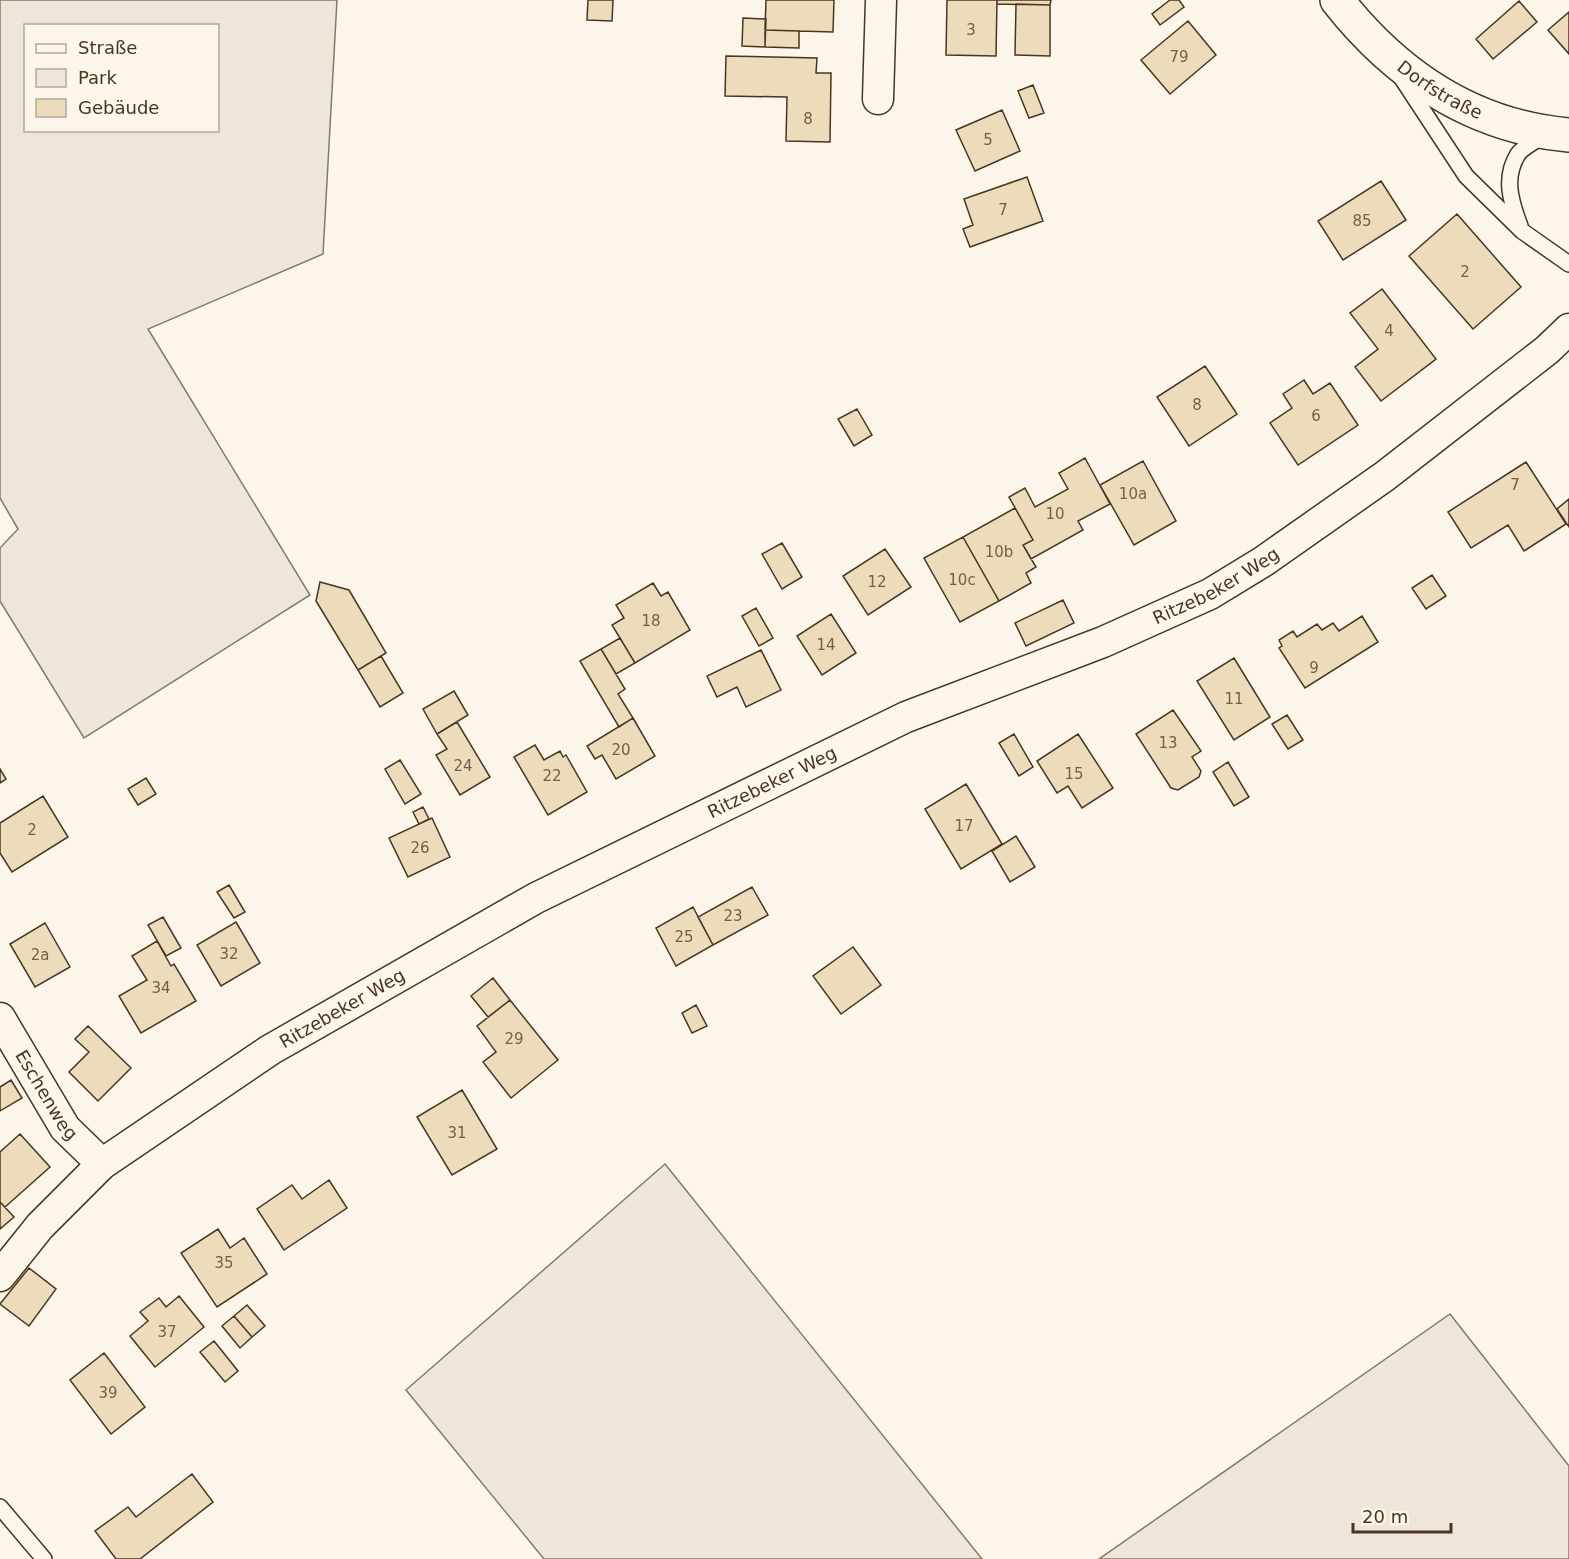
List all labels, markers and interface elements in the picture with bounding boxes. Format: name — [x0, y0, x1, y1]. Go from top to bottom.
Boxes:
house number: 3 — [966, 21, 976, 39]
legend — [24, 24, 219, 132]
text: Straße — [78, 37, 137, 58]
house number: 79 — [1169, 48, 1189, 66]
street label: Dorfstraße — [1393, 56, 1486, 123]
text: Park — [78, 67, 117, 88]
text: Gebäude — [78, 97, 159, 118]
house number: 8 — [803, 110, 813, 128]
house number: 5 — [983, 131, 993, 149]
house number: 7 — [998, 201, 1008, 219]
house number: 85 — [1352, 212, 1372, 230]
house number: 2 — [1460, 263, 1470, 281]
house number: 4 — [1384, 322, 1394, 340]
house number: 8 — [1192, 396, 1202, 414]
house number: 6 — [1311, 407, 1321, 425]
house number: 7 — [1510, 476, 1520, 494]
house number: 10a — [1119, 485, 1147, 503]
house number: 10 — [1045, 505, 1065, 523]
house number: 10b — [985, 543, 1013, 561]
street label: Ritzebeker Weg — [1149, 543, 1283, 628]
house number: 10c — [948, 571, 976, 589]
house number: 12 — [867, 573, 887, 591]
house number: 18 — [641, 612, 661, 630]
house number: 14 — [816, 636, 836, 654]
house number: 9 — [1309, 659, 1319, 677]
house number: 11 — [1224, 690, 1244, 708]
house number: 13 — [1158, 734, 1178, 752]
house number: 20 — [611, 741, 631, 759]
street label: Ritzebeker Weg — [704, 742, 840, 822]
house number: 24 — [453, 757, 473, 775]
house number: 15 — [1064, 765, 1084, 783]
house number: 22 — [542, 767, 562, 785]
house number: 17 — [954, 817, 974, 835]
house number: 2 — [27, 821, 37, 839]
house number: 26 — [410, 839, 430, 857]
house number: 23 — [723, 907, 743, 925]
house number: 25 — [674, 928, 694, 946]
house number: 32 — [219, 945, 239, 963]
house number: 2a — [31, 946, 49, 964]
street label: Ritzebeker Weg — [276, 964, 408, 1052]
house number: 34 — [151, 979, 171, 997]
house number: 29 — [504, 1030, 524, 1048]
street label: Eschenweg — [11, 1046, 82, 1144]
house number: 31 — [447, 1124, 467, 1142]
house number: 35 — [214, 1254, 234, 1272]
house number: 37 — [157, 1323, 177, 1341]
house number: 39 — [98, 1384, 118, 1402]
scale bar — [1353, 1496, 1450, 1534]
text: 20 m — [1362, 1506, 1408, 1527]

